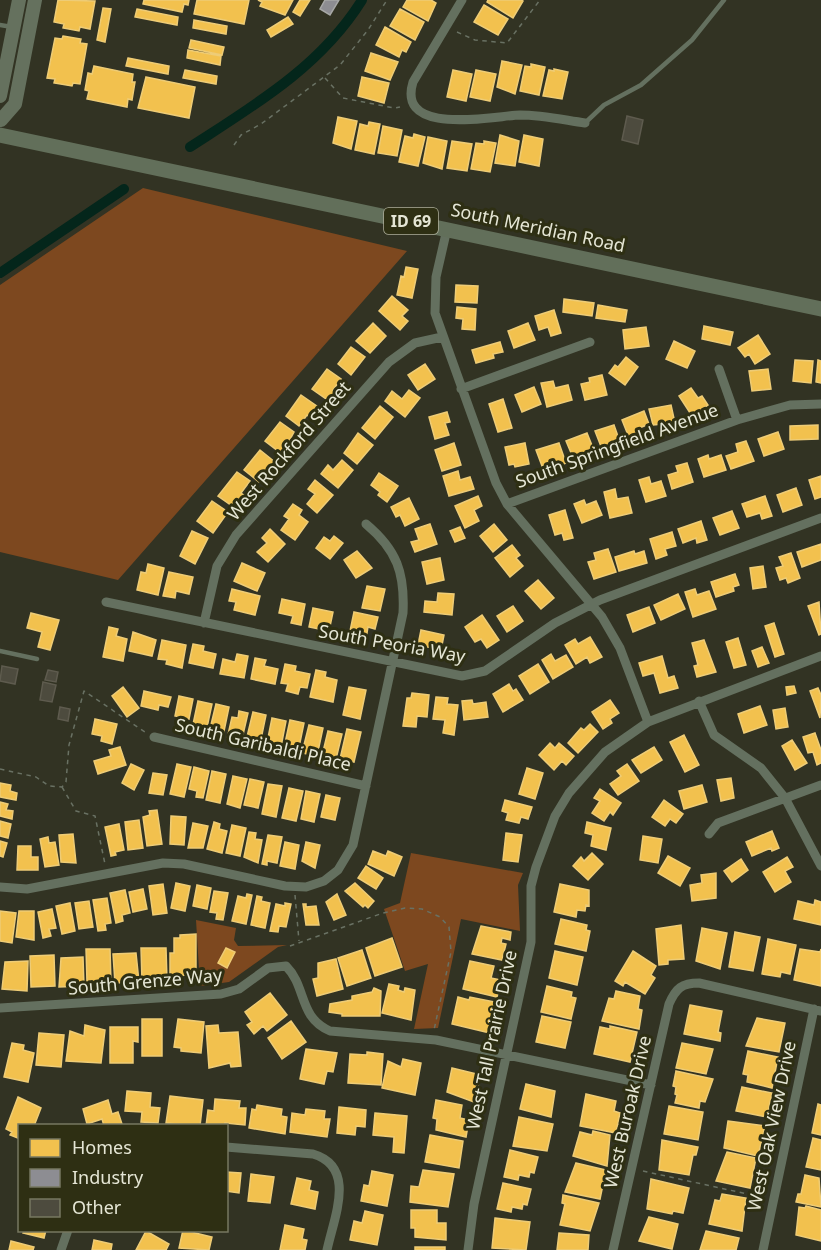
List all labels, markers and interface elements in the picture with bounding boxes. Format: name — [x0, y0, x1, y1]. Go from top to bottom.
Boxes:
street label: South Meridian Road — [449, 197, 628, 257]
road number: ID 69 — [384, 208, 438, 234]
street label: West Rockford Street — [221, 375, 356, 525]
street label: South Springfield Avenue — [512, 397, 721, 493]
street label: South Peoria Way — [317, 618, 468, 668]
street label: South Garibaldi Place — [173, 712, 354, 776]
street label: West Tall Prairie Drive — [460, 948, 522, 1132]
street label: South Grenze Way — [67, 962, 224, 1000]
street label: West Buroak Drive — [598, 1033, 656, 1190]
street label: West Oak View Drive — [741, 1039, 801, 1213]
legend — [18, 1124, 228, 1232]
text: Homes — [72, 1135, 132, 1159]
text: Industry — [72, 1165, 144, 1189]
text: Other — [72, 1195, 122, 1219]

